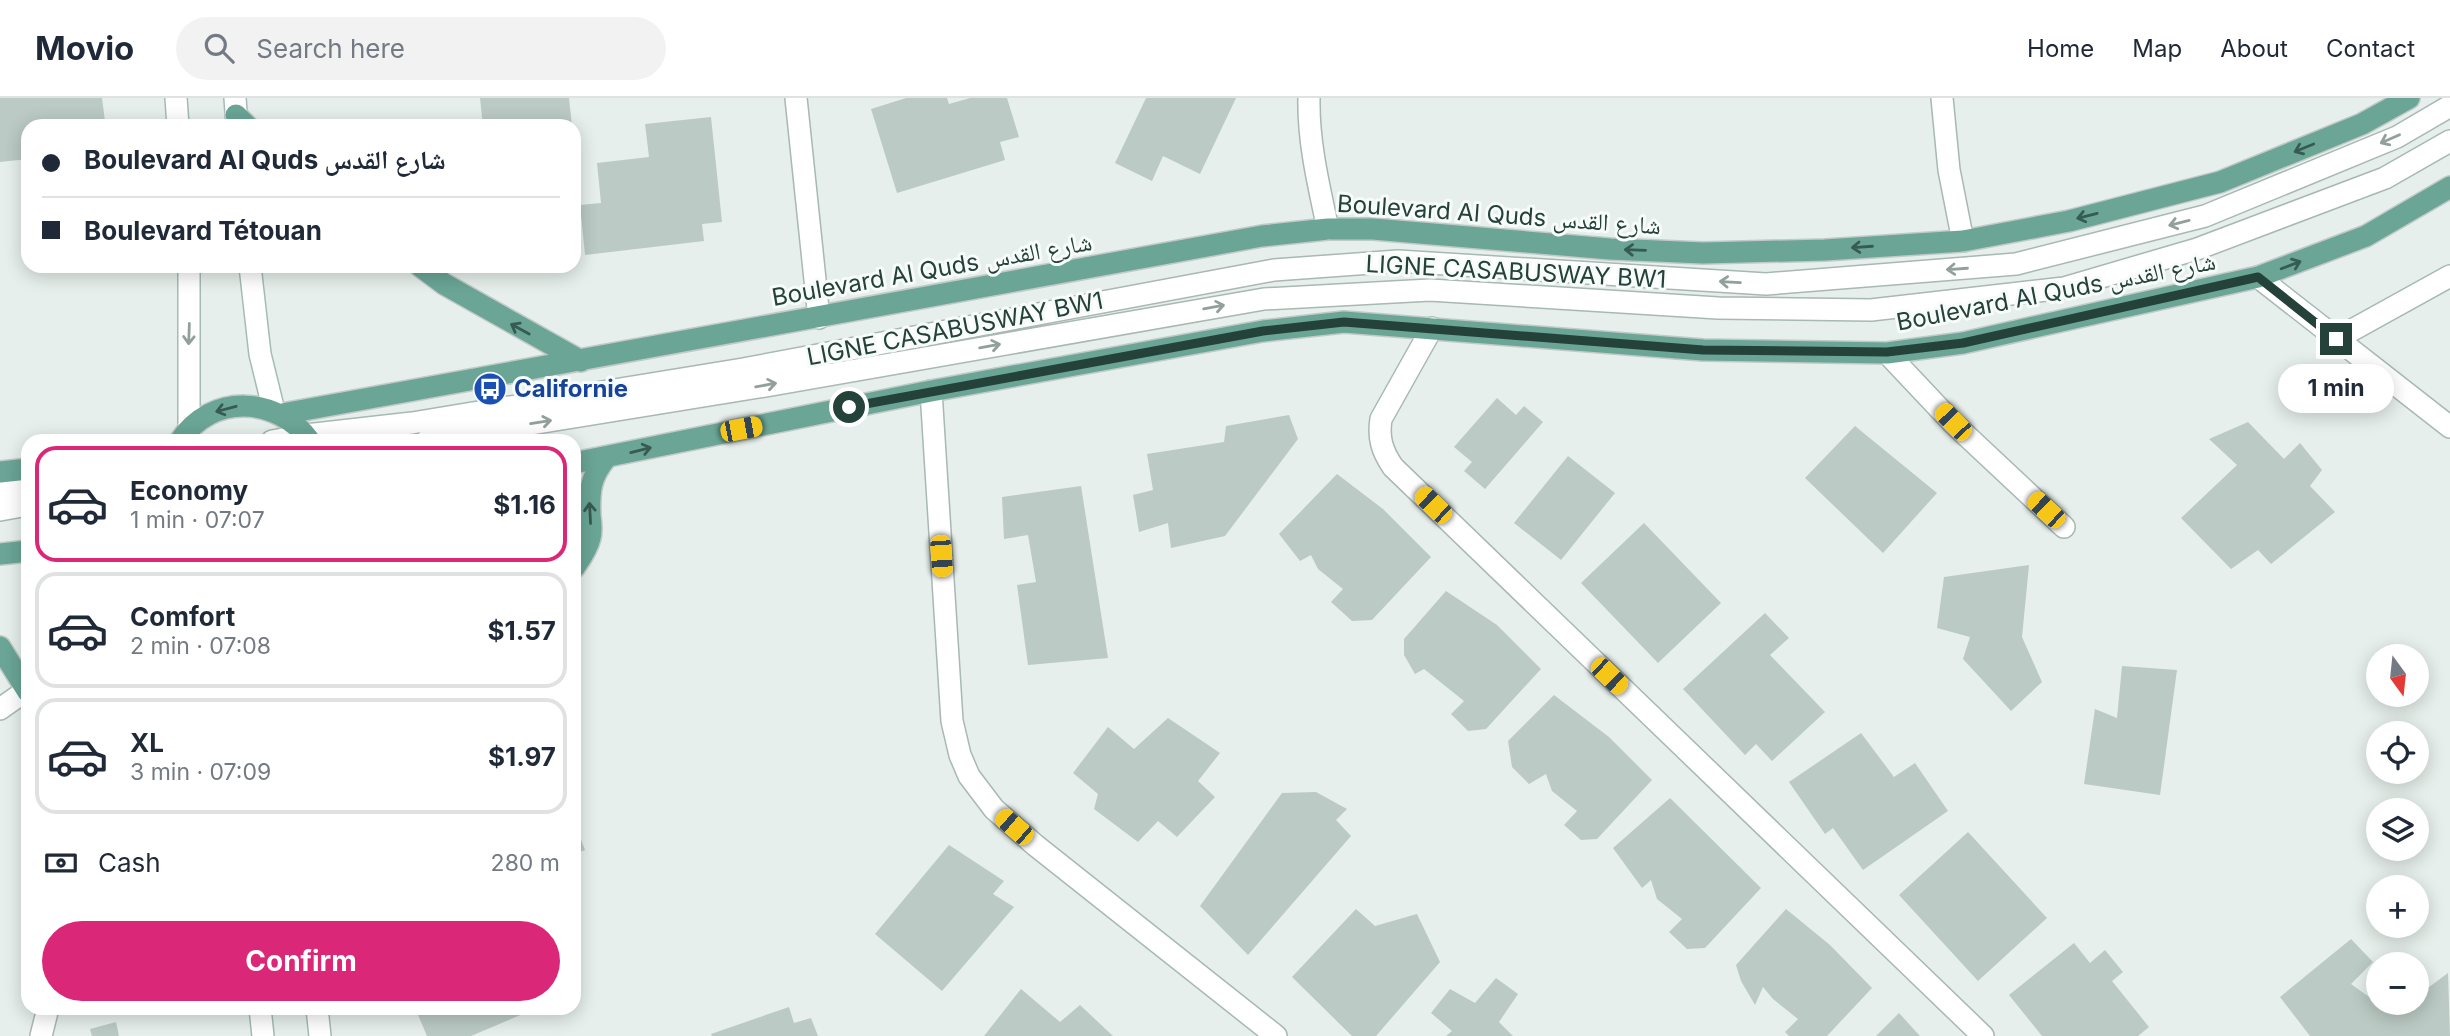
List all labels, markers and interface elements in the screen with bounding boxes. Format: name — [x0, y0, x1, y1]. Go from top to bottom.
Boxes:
search box — [176, 17, 666, 80]
text: Movio — [35, 28, 134, 68]
icon: search — [200, 29, 238, 67]
text: Search here — [256, 33, 405, 64]
text: Home — [2027, 34, 2094, 63]
text: Map — [2132, 34, 2182, 63]
text: About — [2220, 34, 2288, 63]
text: Contact — [2326, 34, 2415, 63]
one-way arrow — [2380, 133, 2402, 146]
one-way arrow — [2293, 143, 2315, 156]
text: Boulevard Al Quds شارع القدس — [84, 144, 446, 175]
street label: Boulevard Al Quds شارع القدس — [1336, 189, 1662, 241]
one-way arrow — [2076, 210, 2099, 223]
text: Boulevard Tétouan — [84, 215, 322, 246]
one-way arrow — [2168, 217, 2191, 230]
street label: Boulevard Al Quds شارع القدس — [770, 227, 1094, 313]
one-way arrow — [1851, 241, 1874, 254]
one-way arrow — [1624, 244, 1647, 257]
street label: Boulevard Al Quds شارع القدس — [1894, 246, 2218, 338]
street label: LIGNE CASABUSWAY BW1 — [1365, 249, 1667, 294]
one-way arrow — [2279, 257, 2301, 270]
one-way arrow — [1946, 263, 1969, 276]
one-way arrow — [1719, 275, 1742, 288]
street label: LIGNE CASABUSWAY BW1 — [804, 286, 1105, 371]
one-way arrow — [1202, 300, 1225, 313]
one-way arrow — [182, 322, 195, 345]
one-way arrow — [511, 322, 531, 336]
route end — [2320, 323, 2352, 355]
one-way arrow — [978, 339, 1001, 353]
callout: 1 min — [2278, 364, 2394, 412]
bus stop icon: Californie — [471, 370, 509, 408]
place label: Californie — [514, 374, 628, 403]
text: 1 min — [2308, 374, 2364, 402]
one-way arrow — [754, 378, 777, 392]
route start — [833, 391, 865, 423]
car — [1931, 400, 1976, 444]
one-way arrow — [215, 403, 238, 416]
one-way arrow — [529, 415, 552, 428]
car — [719, 415, 764, 443]
one-way arrow — [629, 443, 652, 456]
icon: car — [46, 473, 109, 536]
text: Economy — [130, 475, 248, 506]
car — [1411, 483, 1456, 527]
car — [2024, 488, 2069, 532]
text: $1.16 — [493, 489, 556, 520]
one-way arrow — [583, 502, 596, 525]
text: 1 min · 07:07 — [130, 506, 265, 534]
car — [930, 534, 953, 578]
icon: car — [46, 599, 109, 662]
text: Comfort — [130, 601, 235, 632]
text: $1.57 — [488, 615, 556, 646]
text: 2 min · 07:08 — [130, 632, 271, 660]
north arrow — [2366, 644, 2429, 707]
map controls — [2366, 644, 2429, 1015]
car — [1587, 654, 1632, 698]
button: locate — [2366, 721, 2429, 784]
icon: car — [46, 725, 109, 788]
text: XL — [130, 727, 164, 758]
text: $1.97 — [488, 741, 556, 772]
text: 3 min · 07:09 — [130, 758, 271, 786]
button: layers — [2366, 798, 2429, 861]
car — [992, 805, 1037, 849]
icon: cash — [42, 844, 80, 882]
text: Cash — [98, 847, 161, 878]
text: 280 m — [491, 849, 560, 877]
button: + — [2366, 875, 2429, 938]
button: Confirm — [42, 921, 560, 1001]
button: − — [2366, 952, 2429, 1015]

